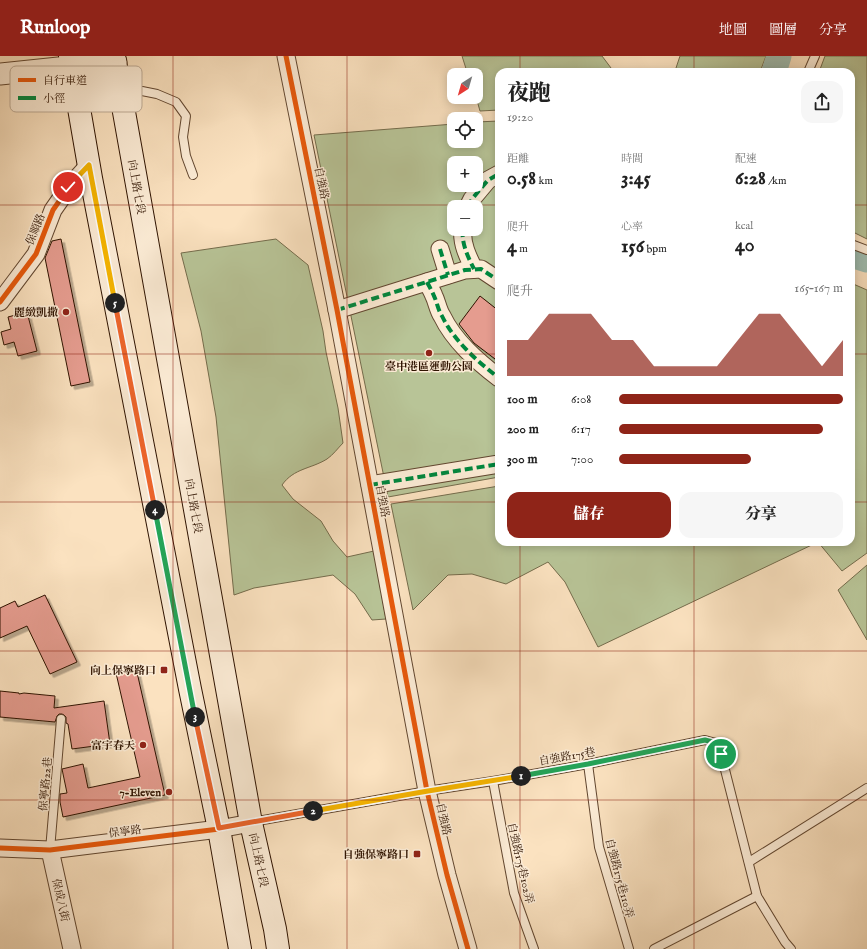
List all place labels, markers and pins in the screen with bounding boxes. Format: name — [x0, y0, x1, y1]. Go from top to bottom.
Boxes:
pin — [51, 170, 85, 204]
pin: 5 — [105, 293, 125, 313]
place label: 麗緻凱撒 — [14, 306, 58, 320]
marker: 麗緻凱撒 — [61, 307, 71, 317]
marker: 臺中港區運動公園 — [424, 348, 434, 358]
place label: 臺中港區運動公園 — [385, 360, 473, 374]
pin: 4 — [145, 500, 165, 520]
place label: 向上保寧路口 — [90, 664, 156, 678]
marker: 向上保寧路口 — [159, 665, 169, 675]
pin: 3 — [185, 707, 205, 727]
pin — [704, 737, 738, 771]
place label: 富宇春天 — [91, 739, 135, 753]
marker: 富宇春天 — [138, 740, 148, 750]
pin: 1 — [511, 766, 531, 786]
place label: 7-Eleven — [119, 786, 161, 800]
marker: 7-Eleven — [164, 787, 174, 797]
pin: 2 — [303, 801, 323, 821]
place label: 自強保寧路口 — [343, 848, 409, 862]
marker: 自強保寧路口 — [412, 849, 422, 859]

